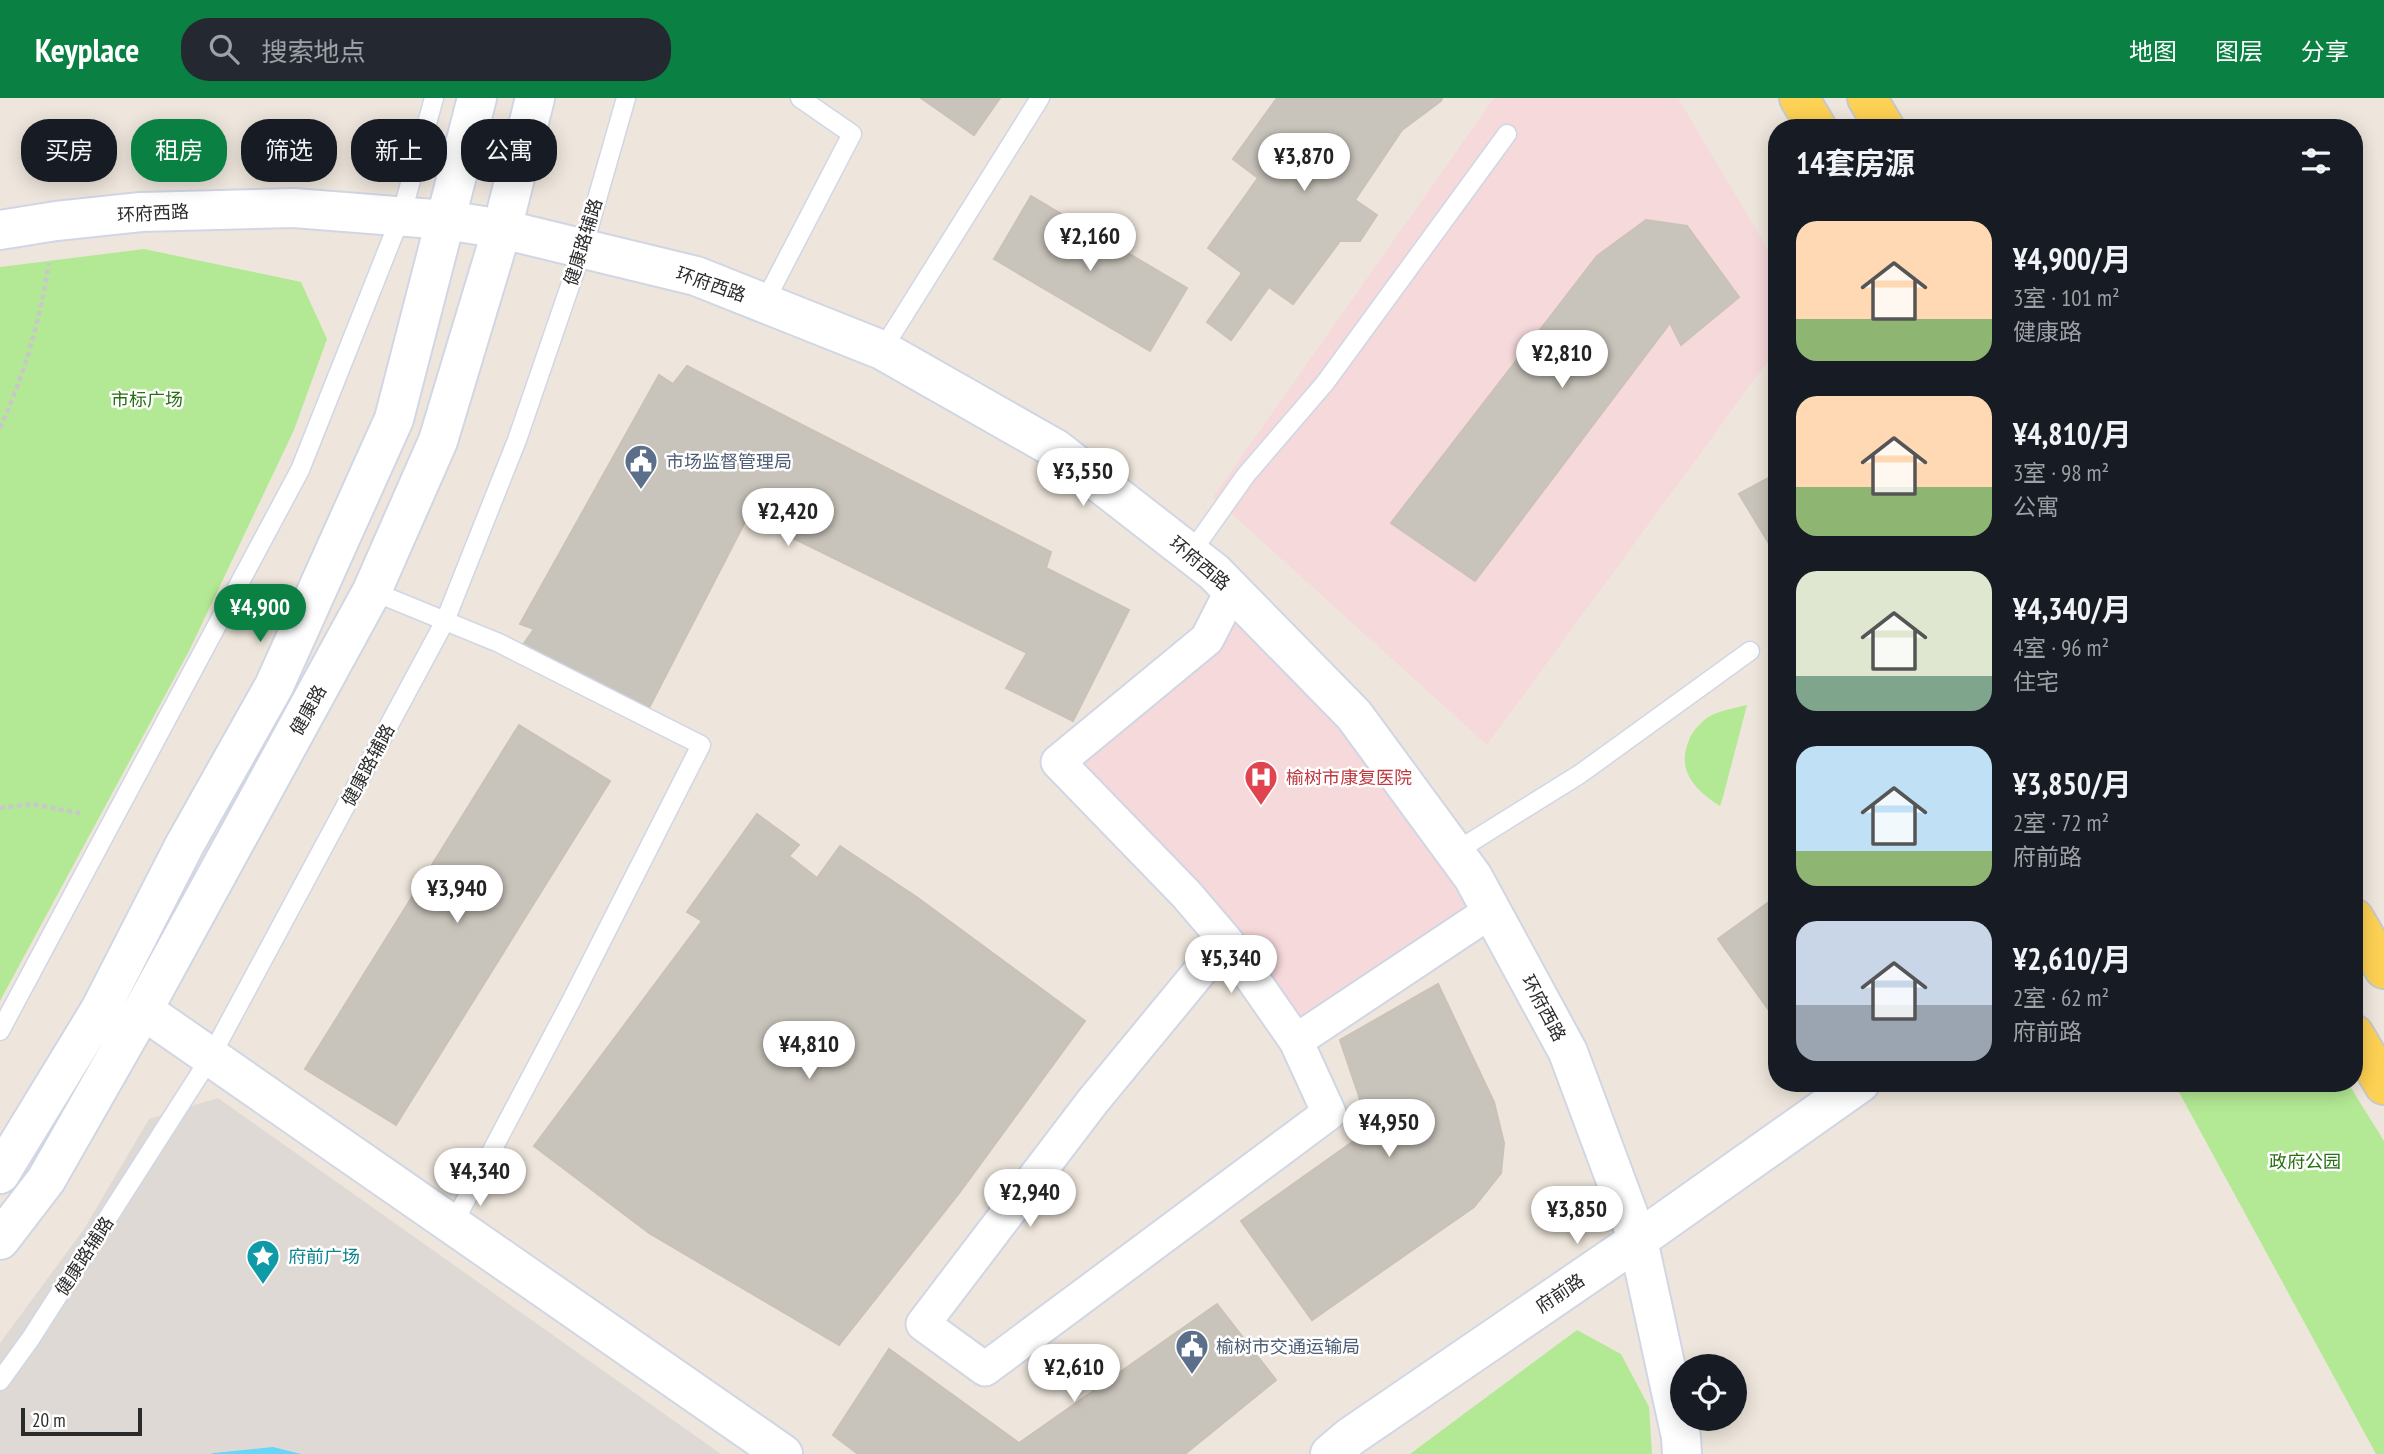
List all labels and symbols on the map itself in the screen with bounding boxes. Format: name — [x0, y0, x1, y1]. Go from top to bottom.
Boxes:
pin: ¥3,870 — [1247, 134, 1361, 193]
street label: 健康路辅路 — [559, 196, 607, 288]
street label: 环府西路 — [116, 200, 190, 226]
pin: ¥2,160 — [1033, 214, 1147, 273]
street label: 环府西路 — [673, 261, 749, 307]
pin: ¥2,810 — [1505, 330, 1619, 390]
park label: 市标广场 — [111, 388, 183, 411]
public building icon: 市场监督管理局 — [622, 442, 660, 491]
pin: ¥3,550 — [1026, 448, 1140, 508]
place label: 市场监督管理局 — [666, 450, 792, 473]
pin: ¥2,420 — [731, 489, 845, 548]
street label: 环府西路 — [1165, 531, 1235, 595]
pin: ¥4,900 — [203, 584, 317, 644]
street label: 健康路 — [285, 681, 331, 739]
street label: 健康路辅路 — [337, 720, 399, 810]
hospital icon: 榆树市康复医院 — [1242, 758, 1280, 807]
place label: 榆树市康复医院 — [1286, 766, 1412, 789]
pin: ¥3,940 — [400, 866, 514, 925]
pin: ¥5,340 — [1174, 936, 1288, 995]
street label: 环府西路 — [1517, 971, 1571, 1045]
pin: ¥4,810 — [752, 1021, 866, 1081]
pin: ¥4,950 — [1332, 1100, 1446, 1159]
pin: ¥4,340 — [423, 1148, 537, 1208]
park label: 政府公园 — [2269, 1150, 2341, 1173]
pin: ¥2,940 — [973, 1170, 1087, 1229]
pin: ¥3,850 — [1520, 1186, 1634, 1246]
street label: 健康路辅路 — [50, 1212, 118, 1300]
place icon: 府前广场 — [244, 1237, 282, 1286]
place label: 府前广场 — [288, 1245, 360, 1268]
street label: 府前路 — [1531, 1268, 1589, 1318]
public building icon: 榆树市交通运输局 — [1173, 1327, 1211, 1376]
place label: 榆树市交通运输局 — [1216, 1335, 1360, 1358]
pin: ¥2,610 — [1017, 1344, 1131, 1404]
scale bar — [21, 1405, 142, 1437]

